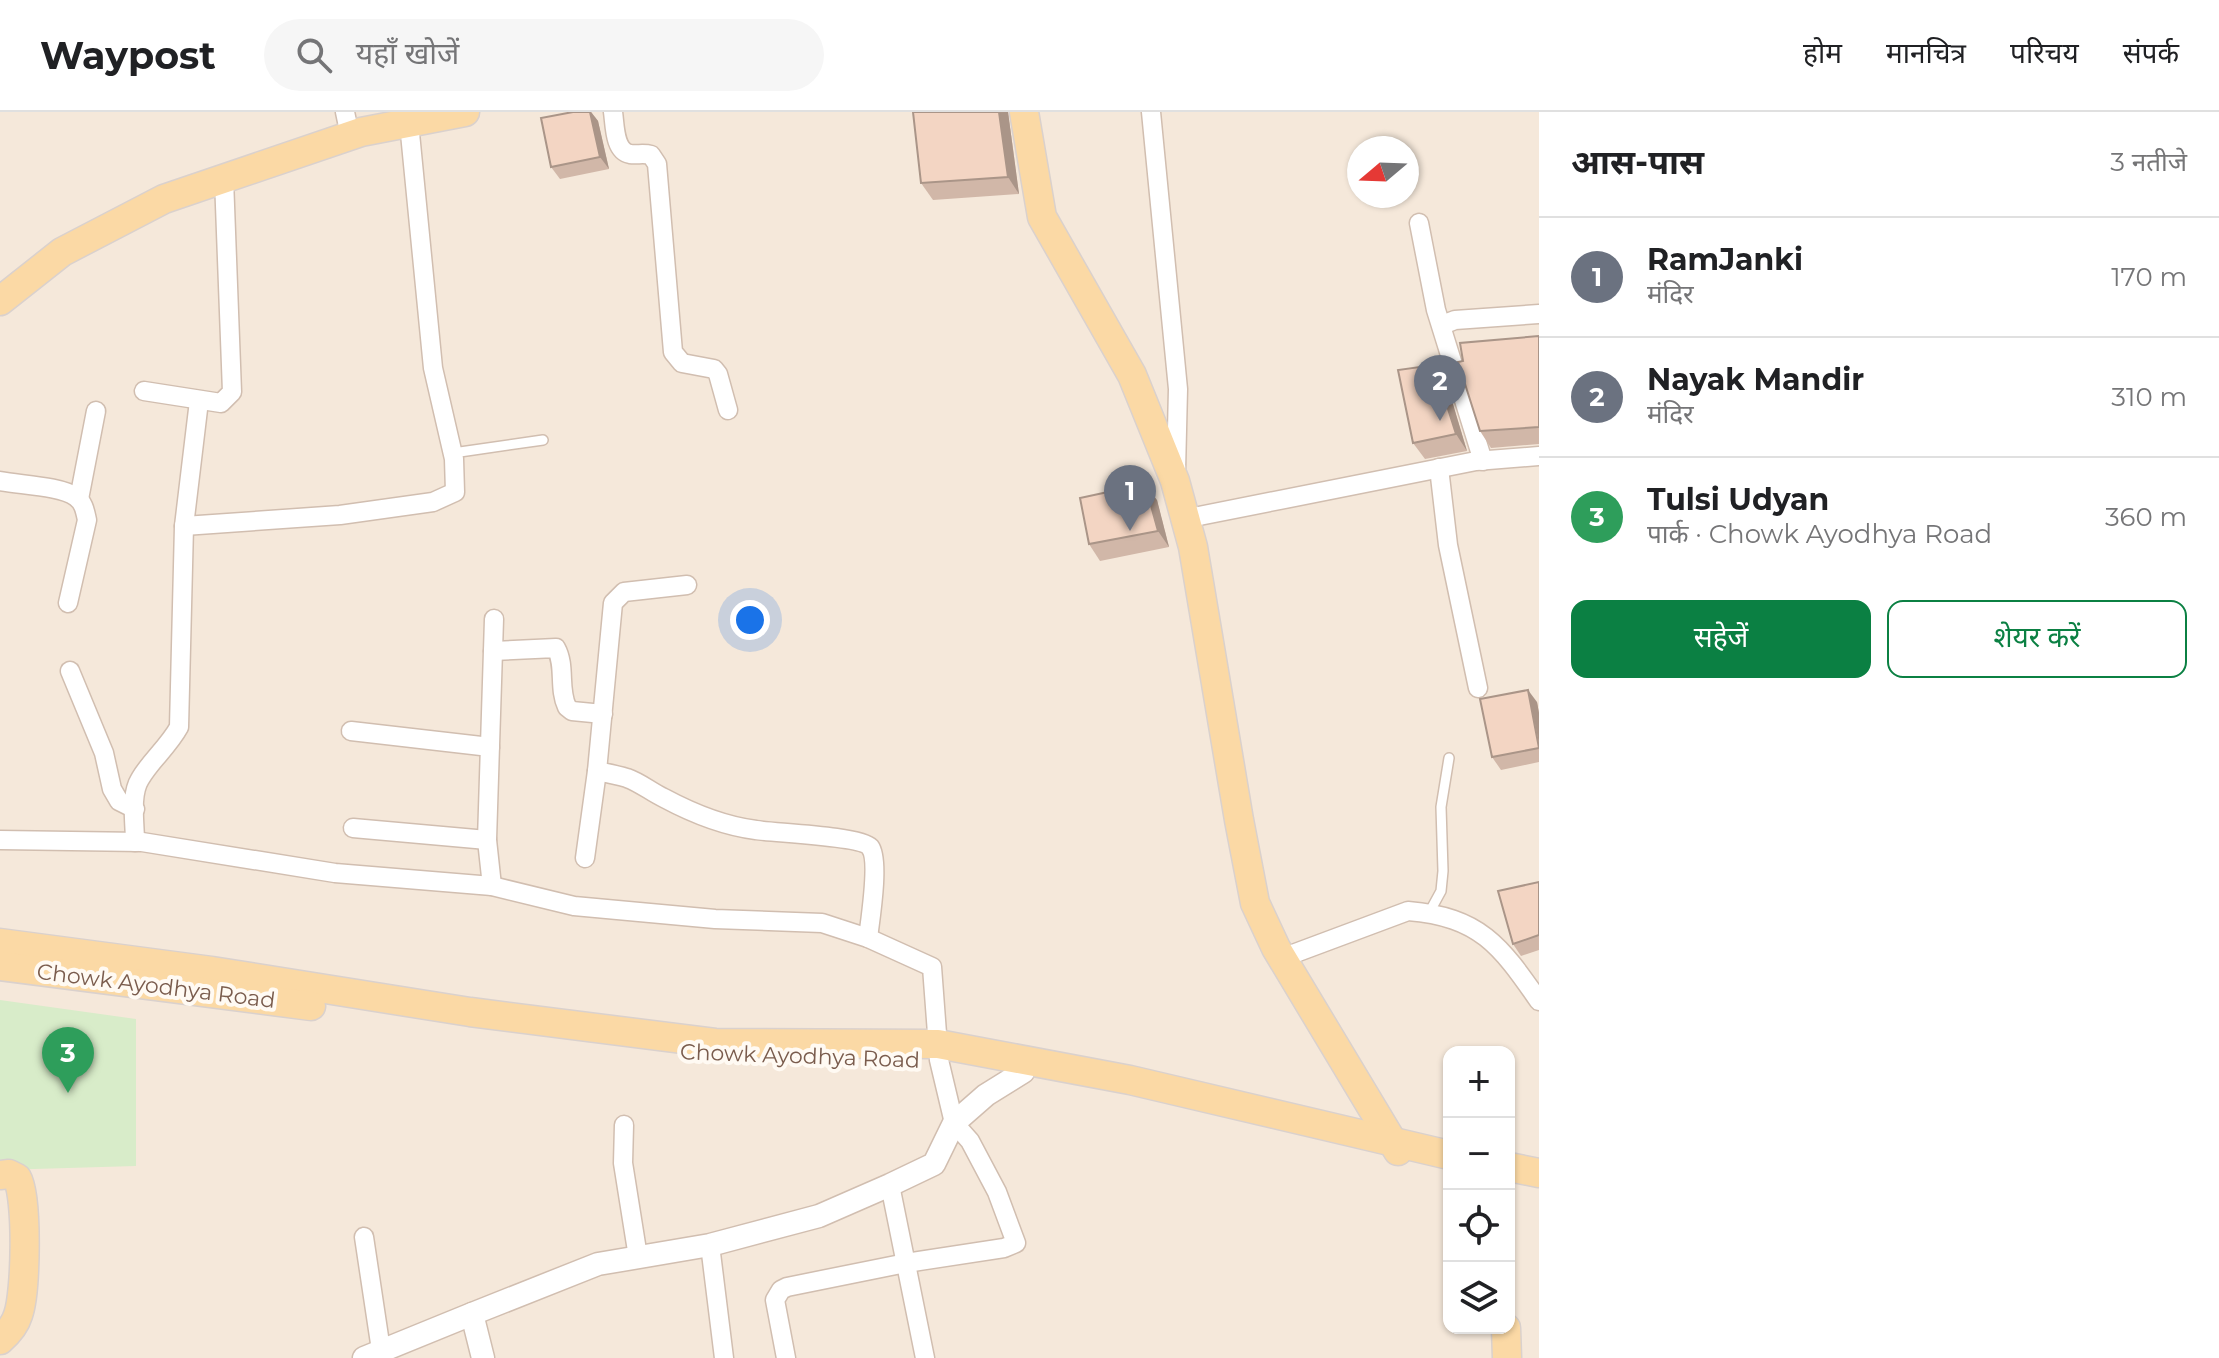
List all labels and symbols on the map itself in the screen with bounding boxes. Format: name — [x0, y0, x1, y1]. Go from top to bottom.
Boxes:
north arrow — [1347, 136, 1419, 208]
pin: 2 — [1414, 355, 1466, 421]
pin: 1 — [1104, 465, 1156, 531]
your location — [730, 600, 770, 640]
street label: Chowk Ayodhya Road — [35, 958, 277, 1014]
pin: 3 — [42, 1027, 94, 1093]
street label: Chowk Ayodhya Road — [680, 1038, 920, 1074]

